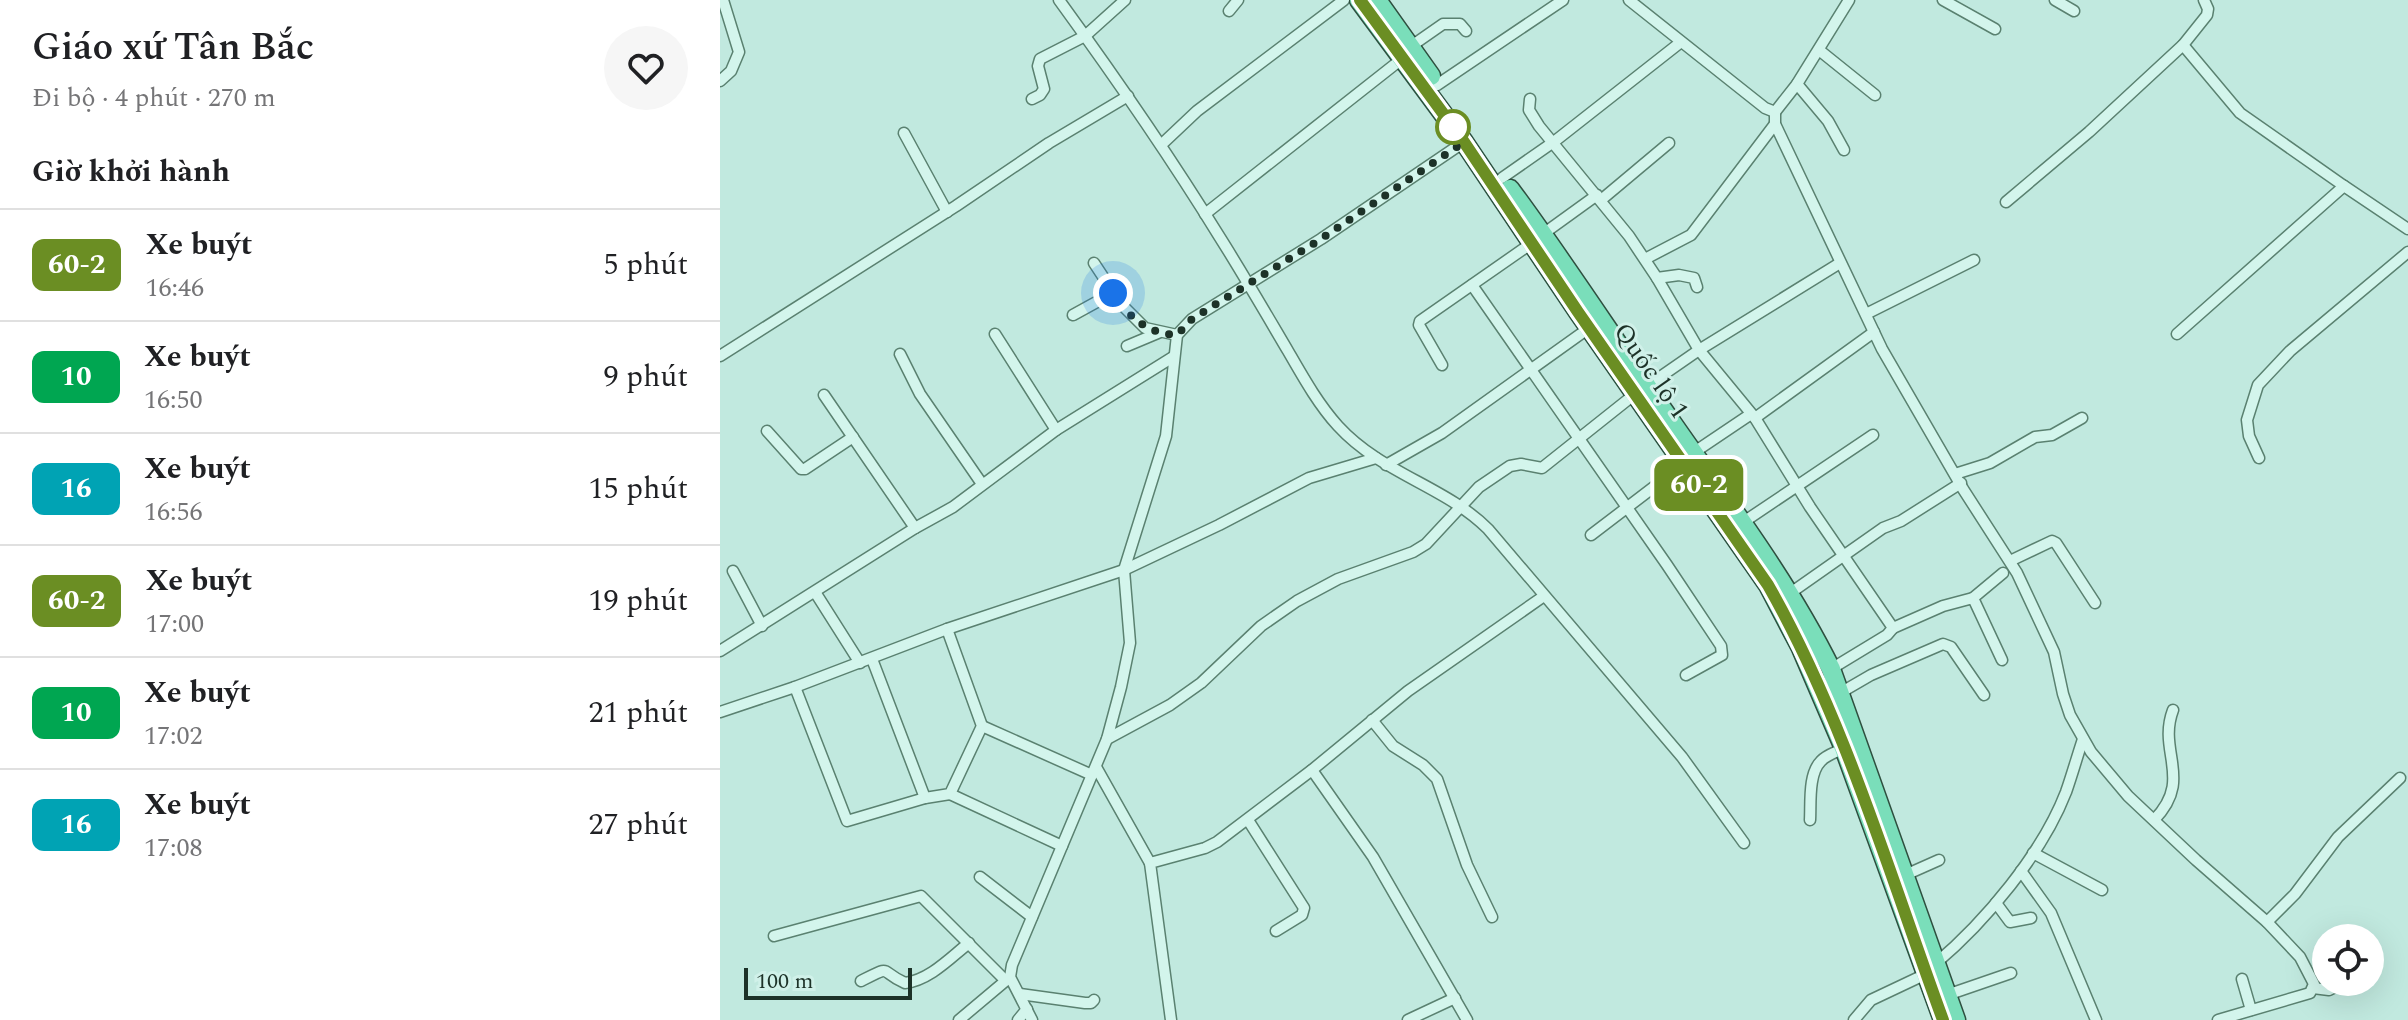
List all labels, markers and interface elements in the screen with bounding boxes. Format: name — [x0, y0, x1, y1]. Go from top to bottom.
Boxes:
text: Giáo xứ Tân Bắc — [32, 19, 314, 77]
button: heart — [604, 26, 688, 110]
text: Đi bộ · 4 phút · 270 m — [32, 78, 276, 118]
unlabelled marker — [1436, 110, 1470, 144]
text: Giờ khởi hành — [32, 149, 230, 195]
text: Xe buýt — [145, 222, 252, 268]
text: 5 phút — [604, 242, 688, 288]
text: 60-2 — [48, 243, 105, 286]
text: 16:46 — [145, 268, 204, 308]
your location — [1093, 273, 1133, 313]
street label: Quốc lộ 1 — [1603, 315, 1699, 427]
text: Xe buýt — [144, 334, 251, 380]
text: 9 phút — [604, 354, 688, 400]
text: 10 — [60, 355, 92, 398]
text: 16:50 — [144, 380, 203, 420]
text: Xe buýt — [144, 446, 251, 492]
line badge: 60-2 — [1643, 459, 1755, 511]
text: 60-2 — [1670, 463, 1728, 506]
text: 15 phút — [589, 466, 688, 512]
text: 16 — [60, 467, 92, 510]
text: 16:56 — [144, 492, 203, 532]
text: Xe buýt — [145, 558, 252, 604]
text: 19 phút — [589, 578, 688, 624]
text: 60-2 — [48, 579, 105, 622]
text: 17:00 — [145, 604, 204, 644]
text: Xe buýt — [144, 670, 251, 716]
text: 21 phút — [589, 690, 688, 736]
text: 10 — [60, 691, 92, 734]
text: 17:02 — [144, 716, 203, 756]
text: Xe buýt — [144, 782, 251, 828]
text: 27 phút — [589, 802, 688, 848]
text: 16 — [60, 803, 92, 846]
text: 17:08 — [144, 828, 203, 868]
map controls — [2312, 924, 2384, 996]
button: locate — [2312, 924, 2384, 996]
scale bar — [744, 964, 912, 1000]
text: 100 m — [756, 965, 813, 998]

